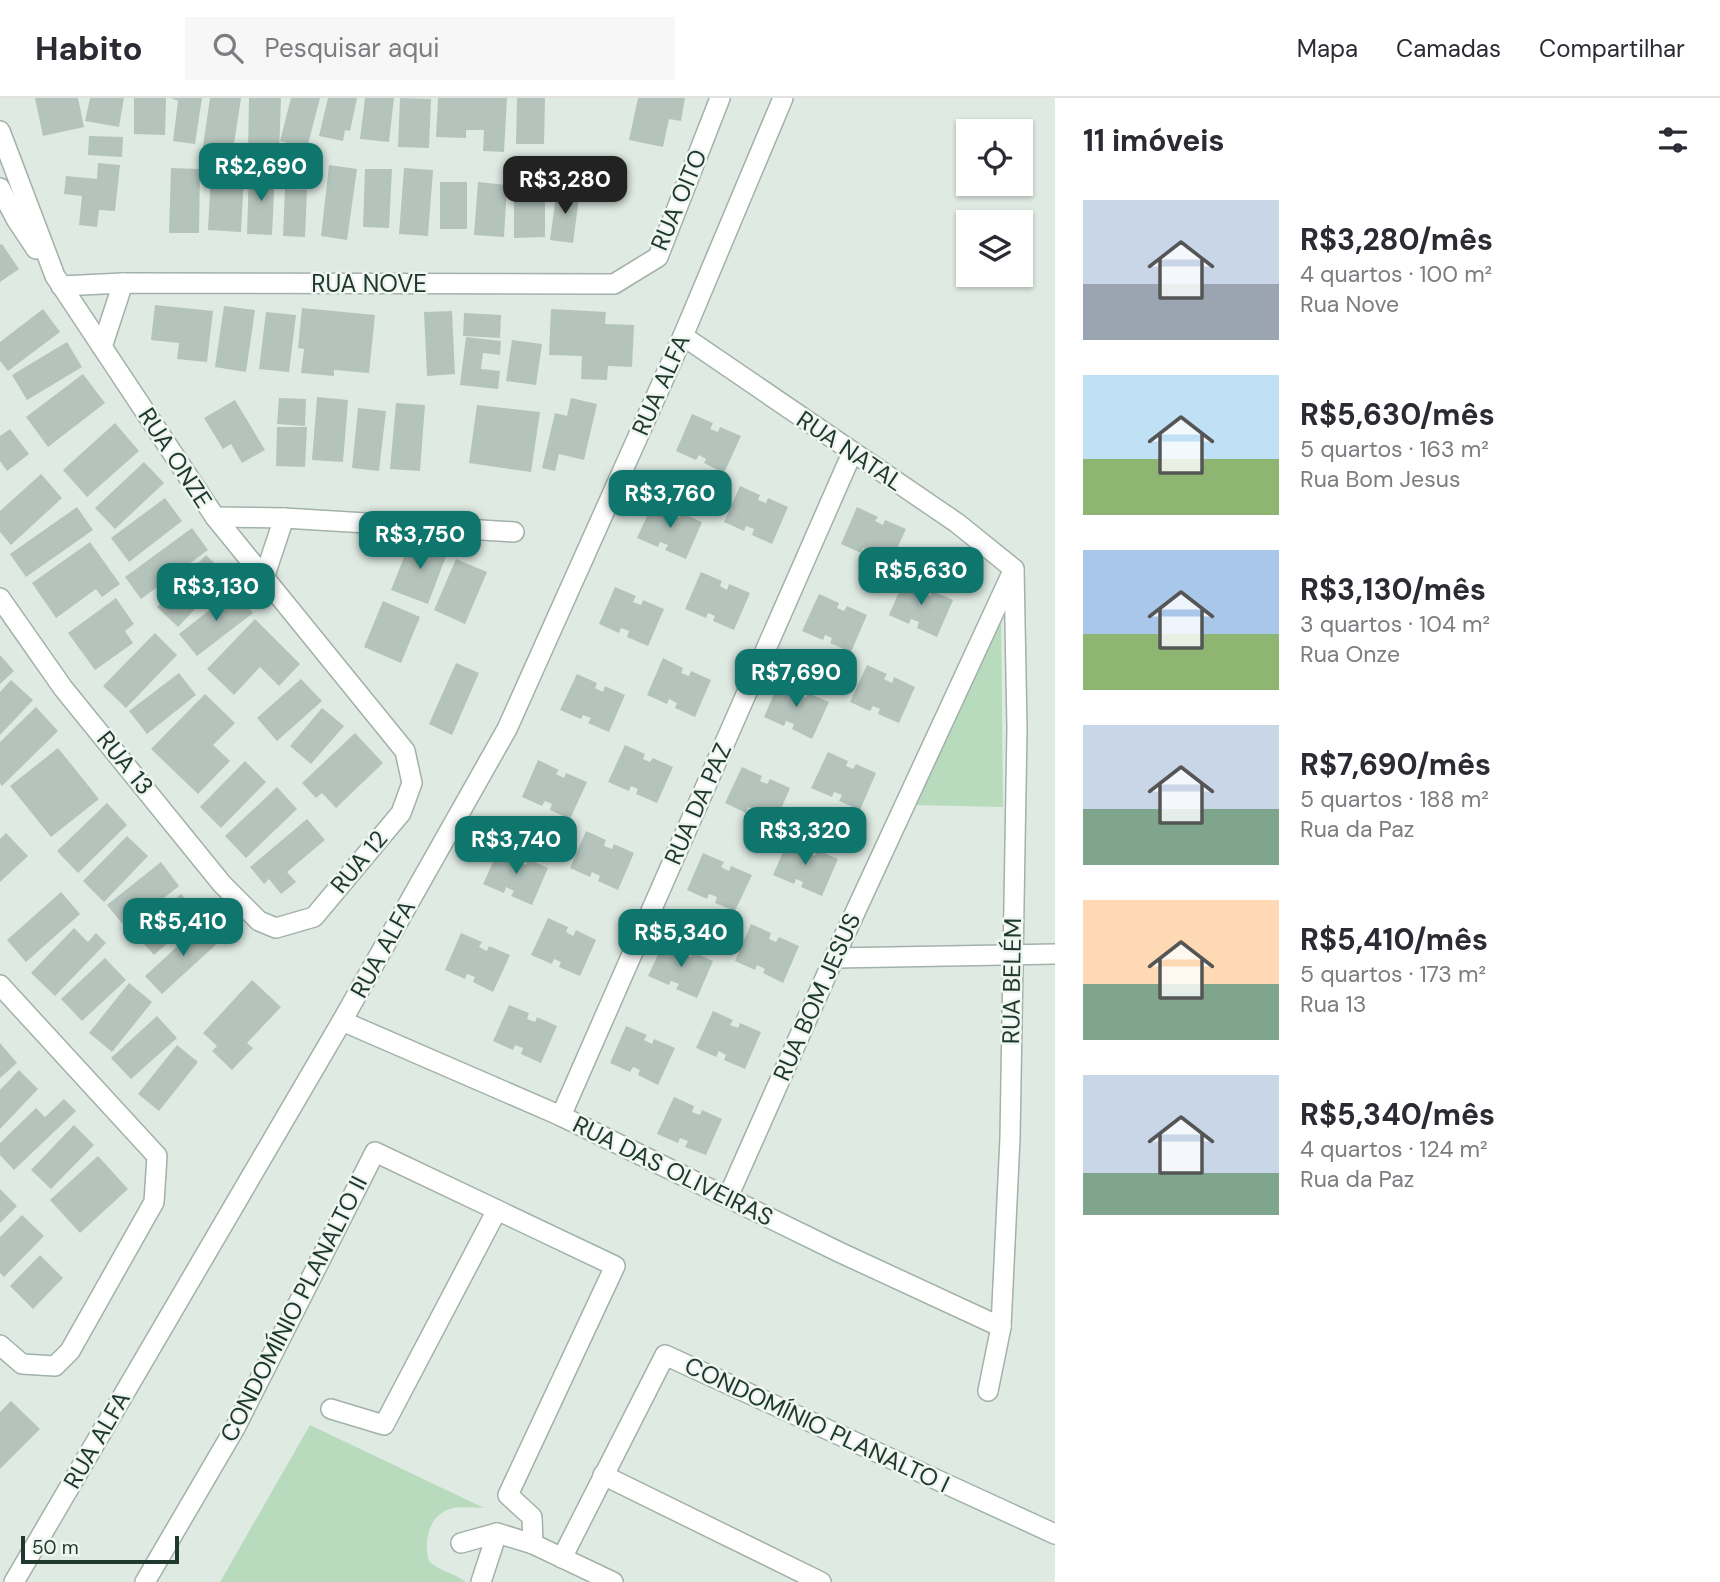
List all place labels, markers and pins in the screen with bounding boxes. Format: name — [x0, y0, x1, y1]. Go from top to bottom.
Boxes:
pin: R$2,690 — [196, 144, 326, 203]
pin: R$3,280 — [500, 156, 630, 216]
pin: R$3,760 — [605, 470, 735, 530]
pin: R$3,750 — [355, 512, 485, 571]
pin: R$5,630 — [856, 547, 986, 607]
pin: R$3,130 — [151, 564, 281, 623]
pin: R$7,690 — [731, 650, 861, 709]
pin: R$3,320 — [740, 808, 870, 867]
pin: R$3,740 — [451, 816, 581, 876]
pin: R$5,410 — [118, 898, 248, 958]
pin: R$5,340 — [616, 910, 746, 969]

